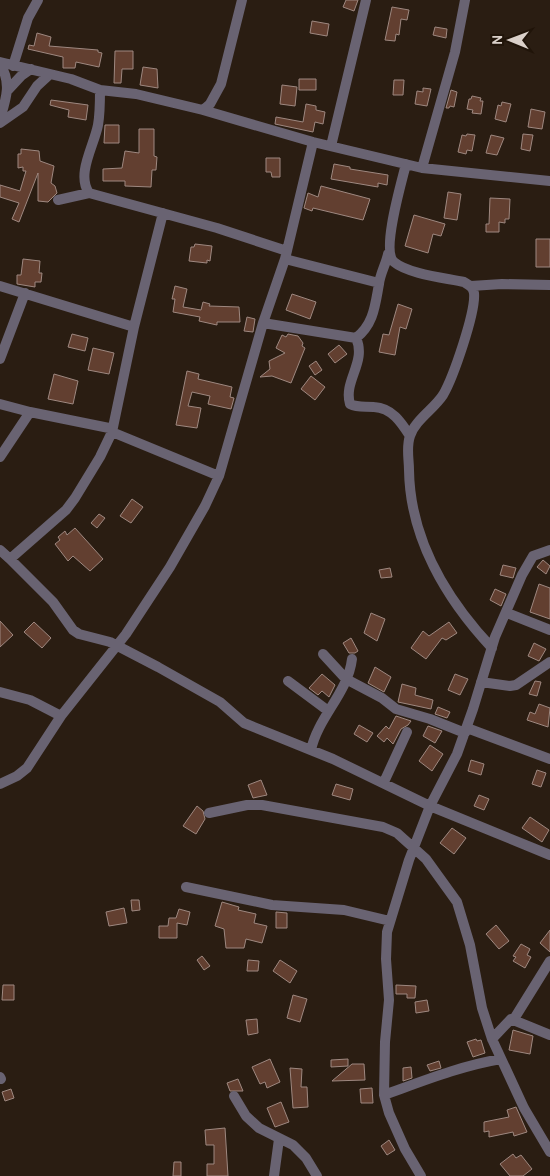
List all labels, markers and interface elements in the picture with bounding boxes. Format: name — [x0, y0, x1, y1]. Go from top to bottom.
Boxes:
north arrow — [485, 15, 535, 65]
text: N — [490, 35, 507, 45]

